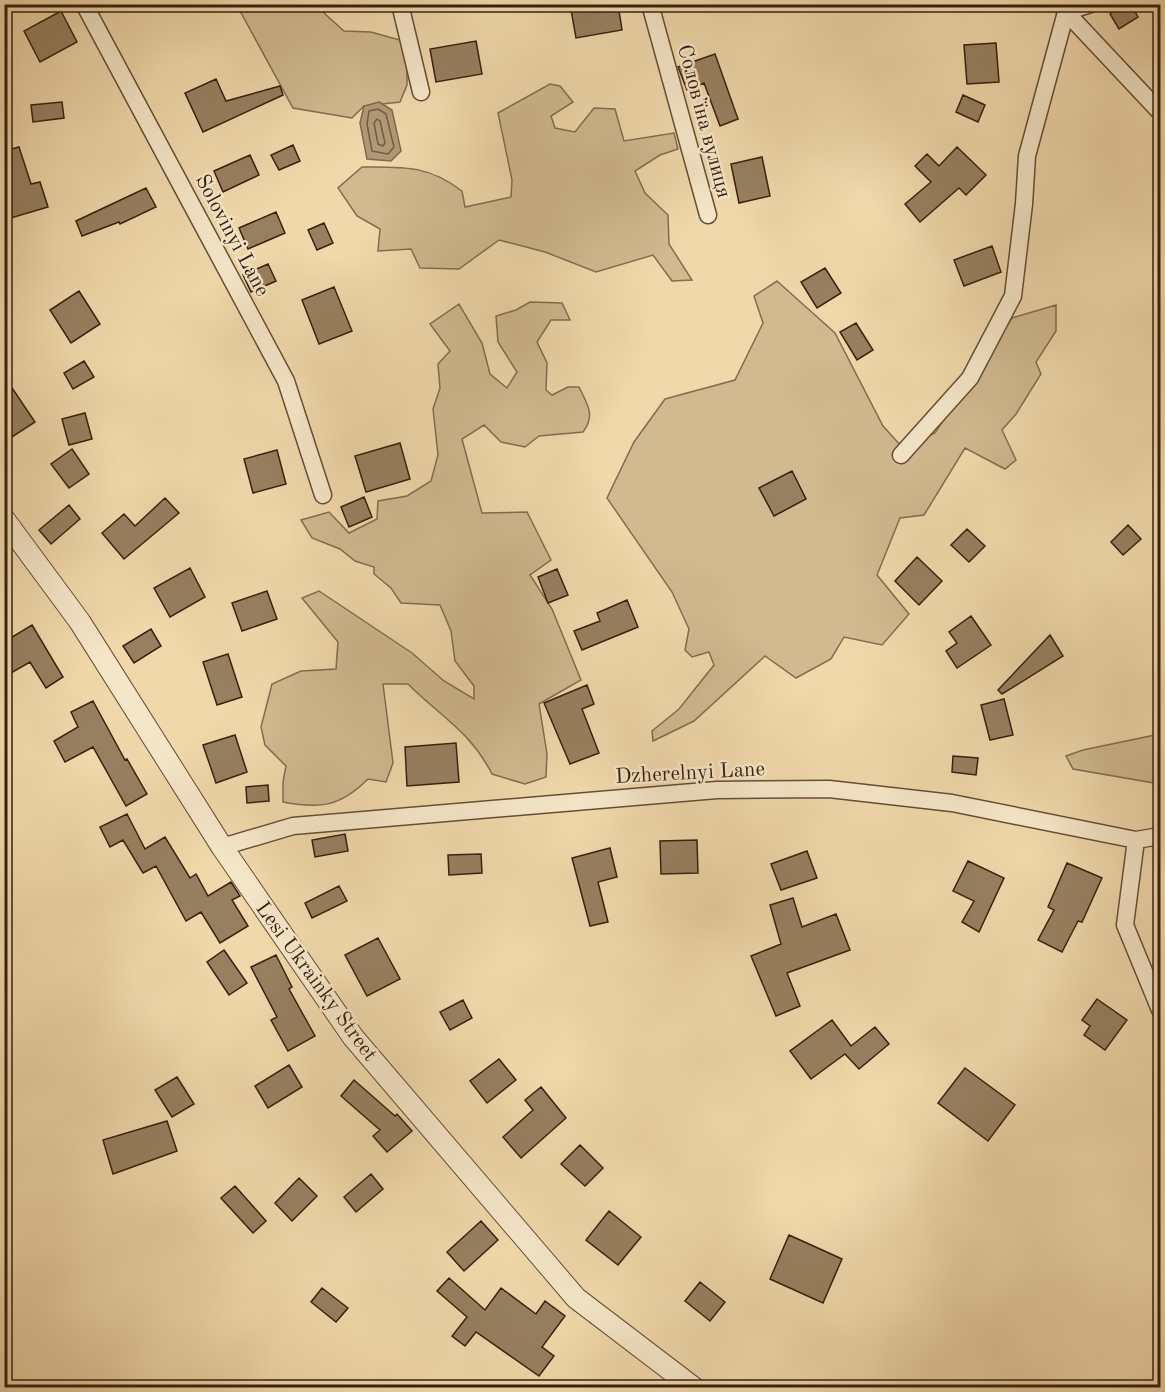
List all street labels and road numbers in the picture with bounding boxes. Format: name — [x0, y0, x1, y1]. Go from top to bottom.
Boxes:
street label: Соловʼїна вулиця — [673, 42, 734, 200]
street label: Solovinyi Lane — [191, 171, 273, 300]
street label: Dzherelnyi Lane — [615, 759, 766, 788]
street label: Lesi Ukrainky Street — [251, 898, 380, 1065]

